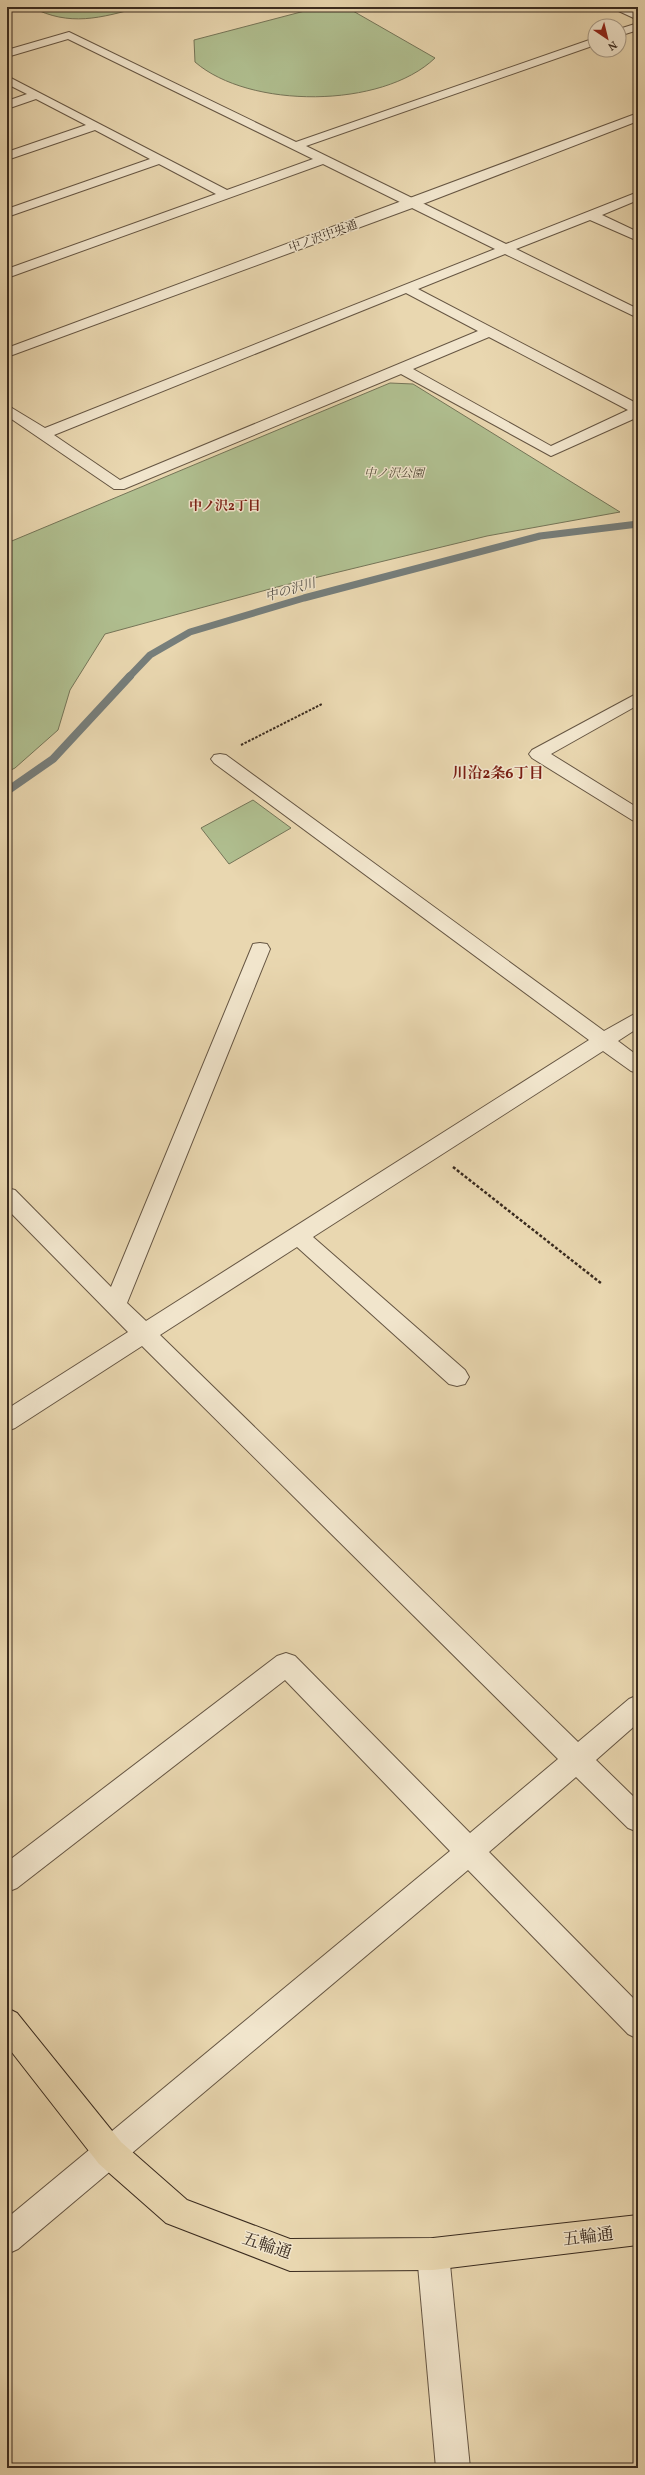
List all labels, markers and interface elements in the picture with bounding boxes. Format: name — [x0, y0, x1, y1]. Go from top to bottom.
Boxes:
north arrow — [587, 18, 627, 58]
text: N — [604, 37, 619, 53]
street label: 中ノ沢中央通 — [287, 217, 360, 257]
park label: 中ノ沢公園 — [364, 466, 426, 482]
district label: 中ノ沢2丁目 — [189, 498, 261, 516]
water label: 中の沢川 — [263, 575, 320, 607]
district label: 川沿2条6丁目 — [452, 764, 544, 785]
street label: 五輪通 — [561, 2223, 615, 2252]
street label: 五輪通 — [239, 2228, 294, 2265]

